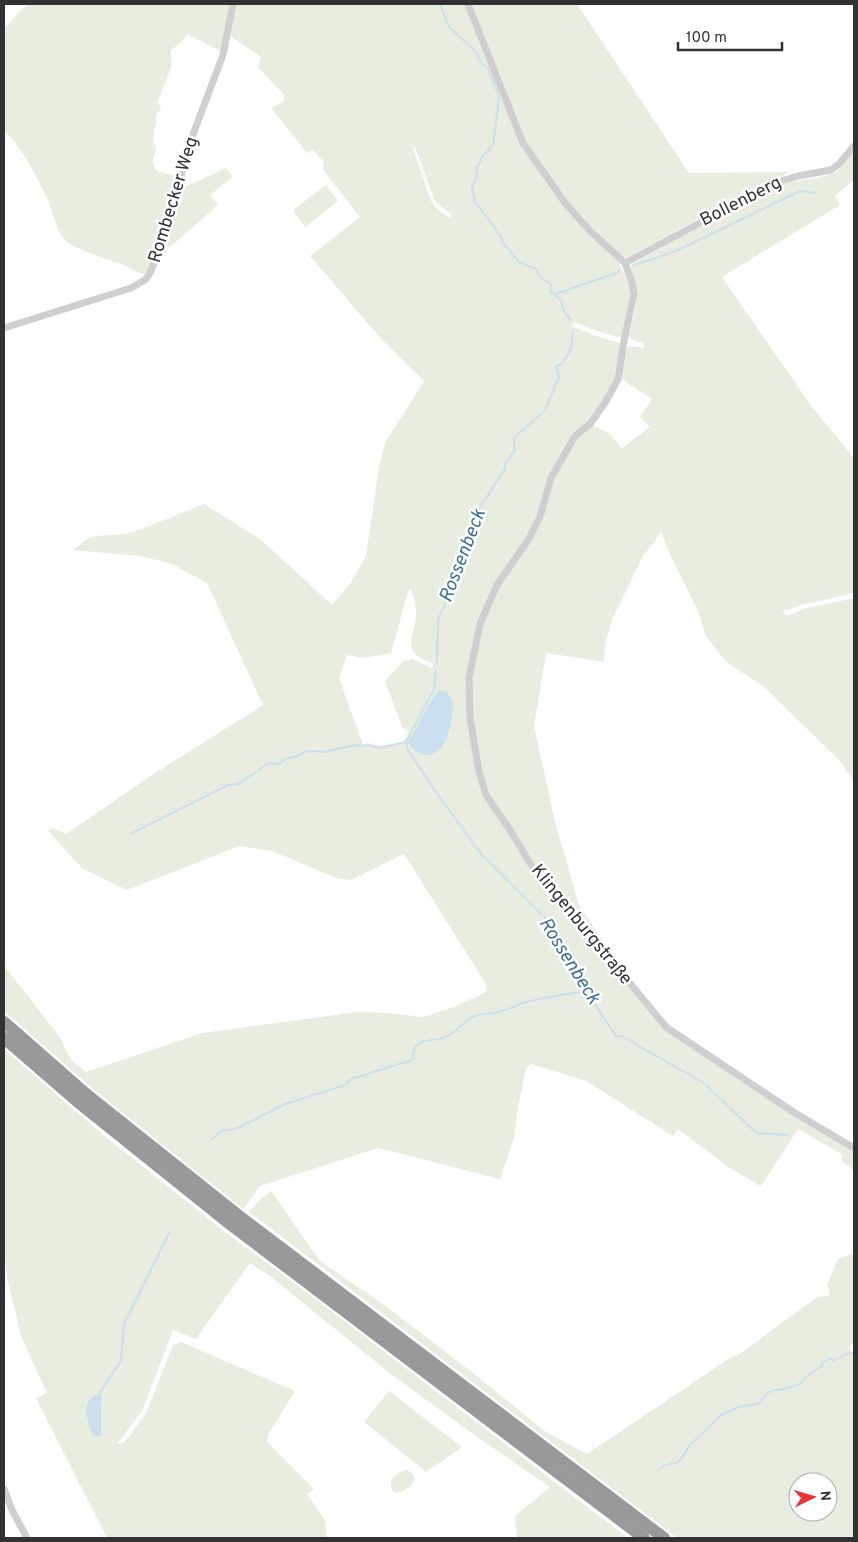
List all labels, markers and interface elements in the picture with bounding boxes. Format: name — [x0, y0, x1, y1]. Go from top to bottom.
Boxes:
scale bar — [678, 20, 782, 52]
text: 100 m — [686, 29, 727, 48]
street label: Rombecker Weg — [144, 134, 204, 266]
street label: Bollenberg — [696, 172, 786, 232]
water label: Rossenbeck — [434, 506, 492, 606]
street label: Klingenburgstraße — [525, 860, 637, 990]
water label: Rossenbeck — [533, 913, 605, 1009]
north arrow — [788, 1472, 838, 1522]
text: N — [816, 1490, 833, 1502]

